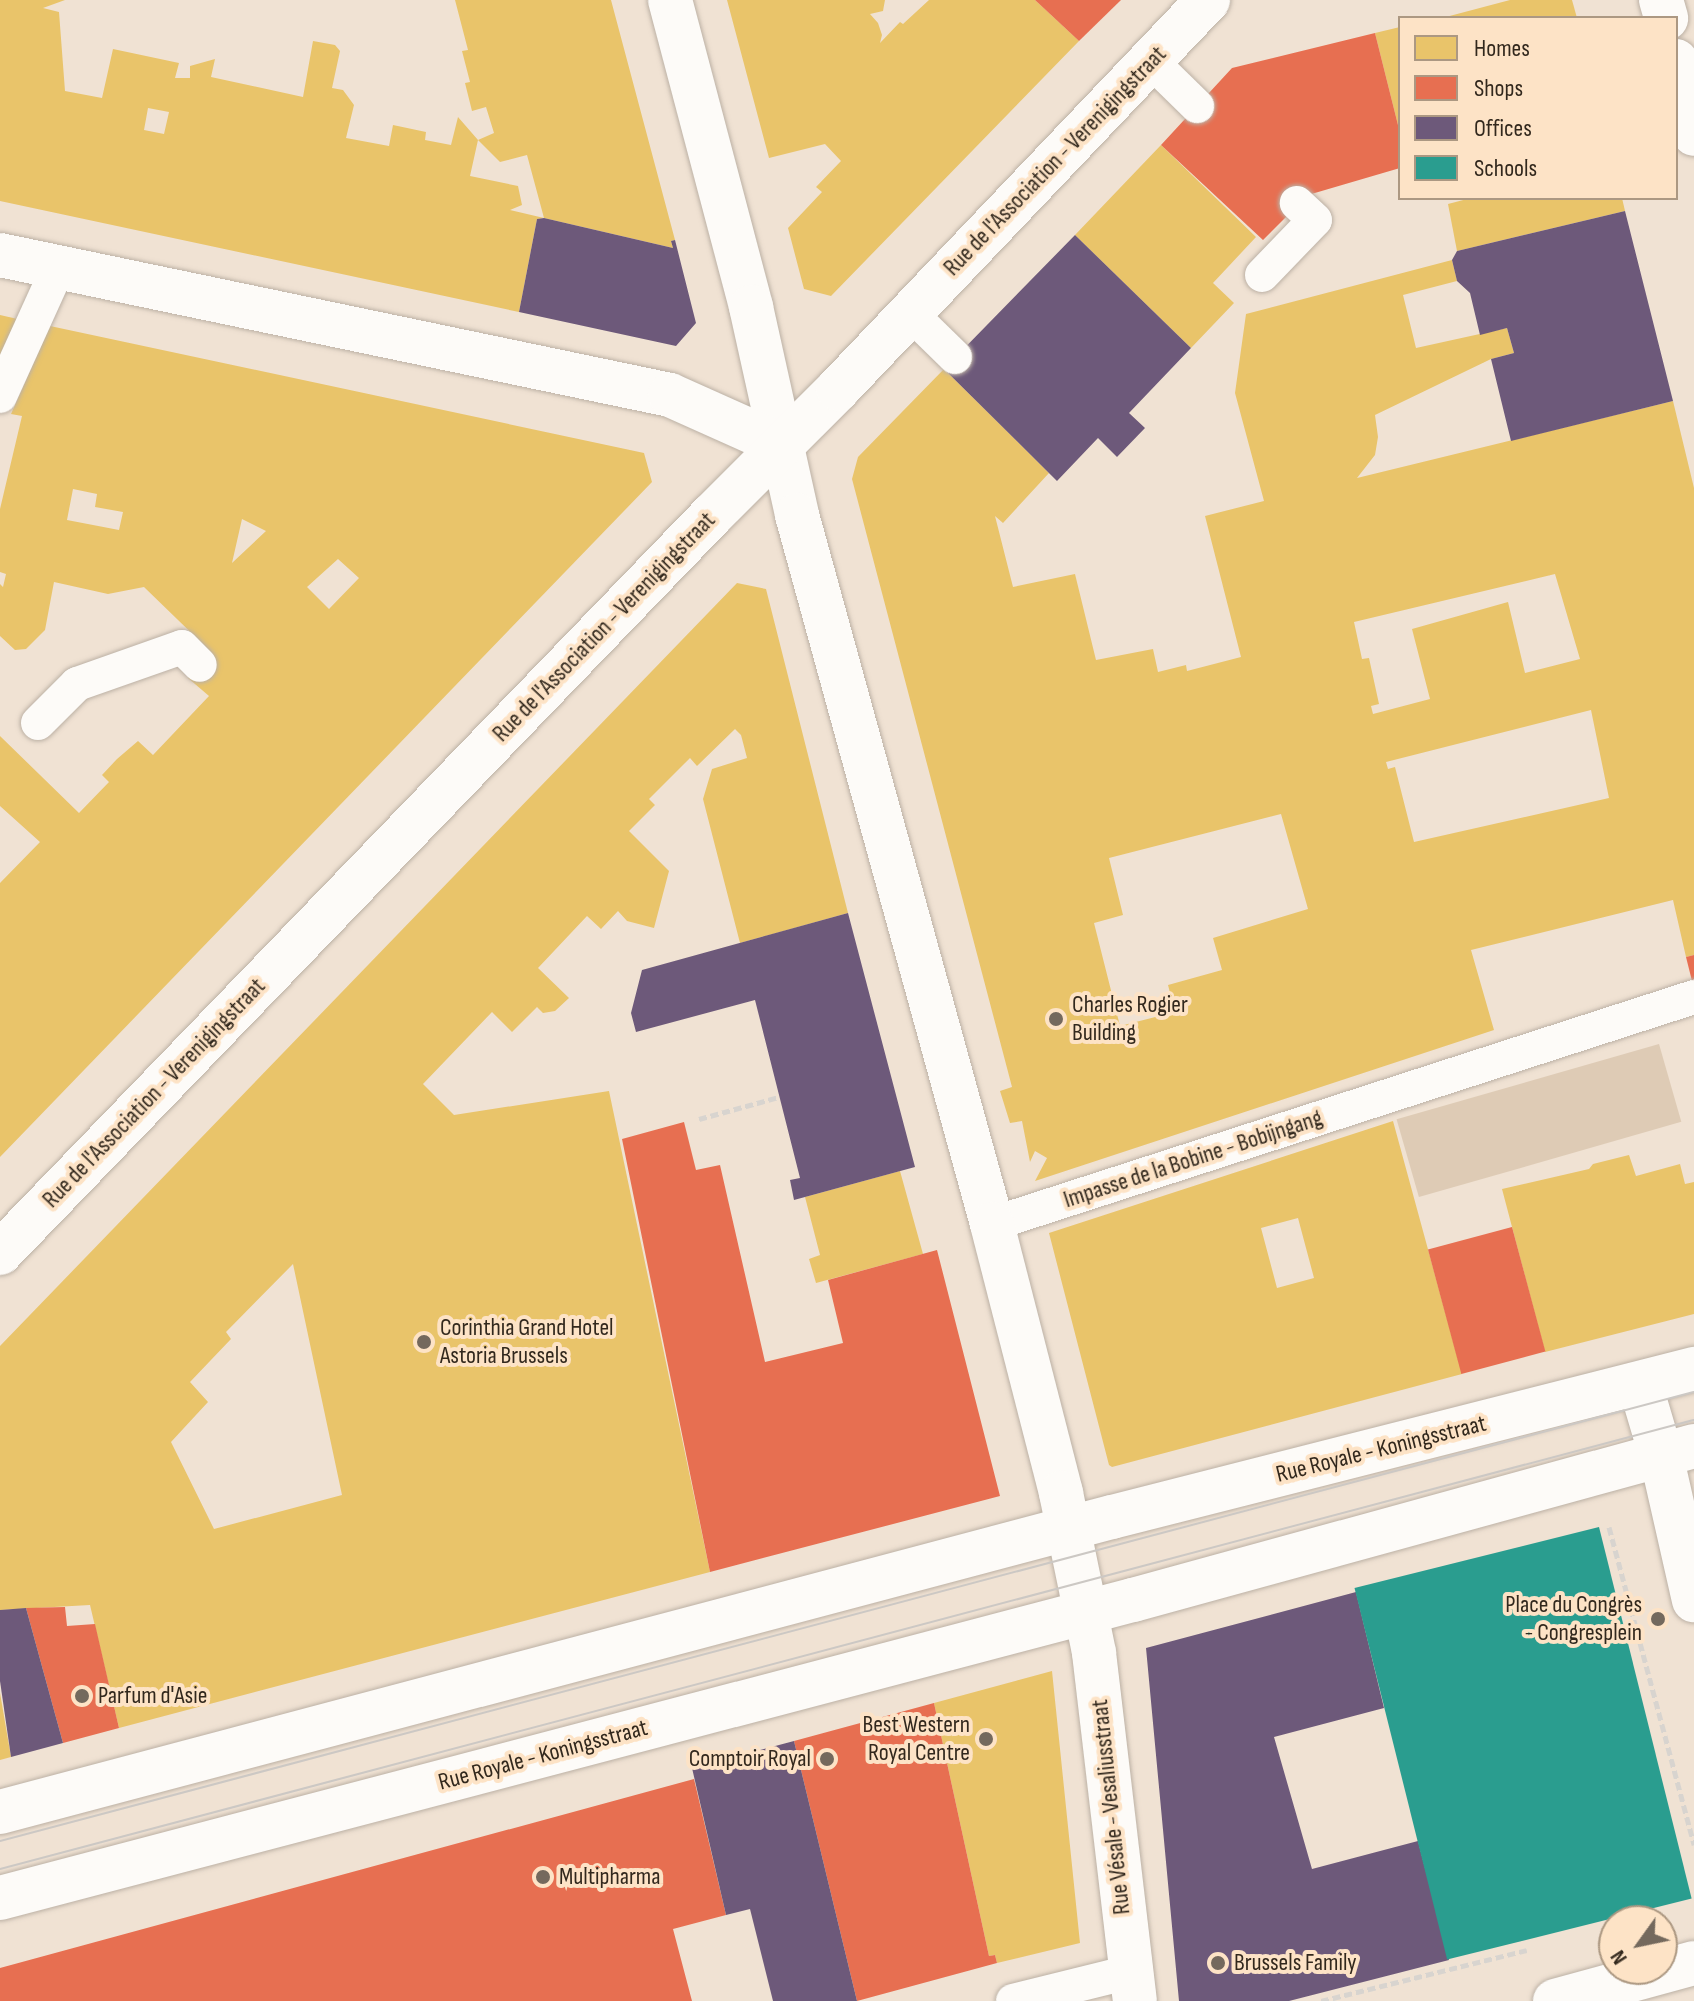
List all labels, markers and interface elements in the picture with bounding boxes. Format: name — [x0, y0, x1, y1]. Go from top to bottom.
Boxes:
legend — [1398, 16, 1678, 200]
text: Homes — [1474, 34, 1530, 63]
street label: Rue de l'Association - Verenigingstraat — [938, 40, 1172, 282]
text: Shops — [1474, 74, 1523, 103]
text: Offices — [1474, 114, 1532, 143]
text: Schools — [1474, 154, 1537, 183]
street label: Rue de l'Association - Verenigingstraat — [487, 506, 721, 748]
street label: Rue de l'Association - Verenigingstraat — [37, 972, 271, 1214]
place label: Charles Rogier Building — [1072, 991, 1188, 1047]
marker: Charles Rogier Building — [1047, 1010, 1065, 1028]
street label: Impasse de la Bobine - Bobijngang — [1060, 1104, 1326, 1214]
place label: Corinthia Grand Hotel Astoria Brussels — [440, 1314, 614, 1370]
marker: Corinthia Grand Hotel Astoria Brussels — [415, 1333, 433, 1351]
street label: Rue Royale - Koningsstraat — [1273, 1409, 1489, 1489]
place label: Place du Congrès - Congresplein — [1505, 1591, 1642, 1647]
marker: Place du Congrès - Congresplein — [1649, 1610, 1667, 1628]
place label: Parfum d'Asie — [98, 1682, 207, 1710]
marker: Parfum d'Asie — [73, 1687, 91, 1705]
street label: Rue Vésale - Vesaliusstraat — [1085, 1698, 1137, 1916]
place label: Best Western Royal Centre — [863, 1711, 970, 1767]
street label: Rue Royale - Koningsstraat — [435, 1713, 651, 1797]
marker: Best Western Royal Centre — [977, 1730, 995, 1748]
place label: Comptoir Royal — [689, 1745, 811, 1773]
marker: Comptoir Royal — [818, 1750, 836, 1768]
place label: Multipharma — [559, 1863, 661, 1891]
marker: Multipharma — [534, 1868, 552, 1886]
north arrow — [1598, 1905, 1678, 1985]
text: N — [1605, 1945, 1634, 1970]
place label: Brussels Family — [1234, 1949, 1357, 1977]
marker: Brussels Family — [1209, 1954, 1227, 1972]

